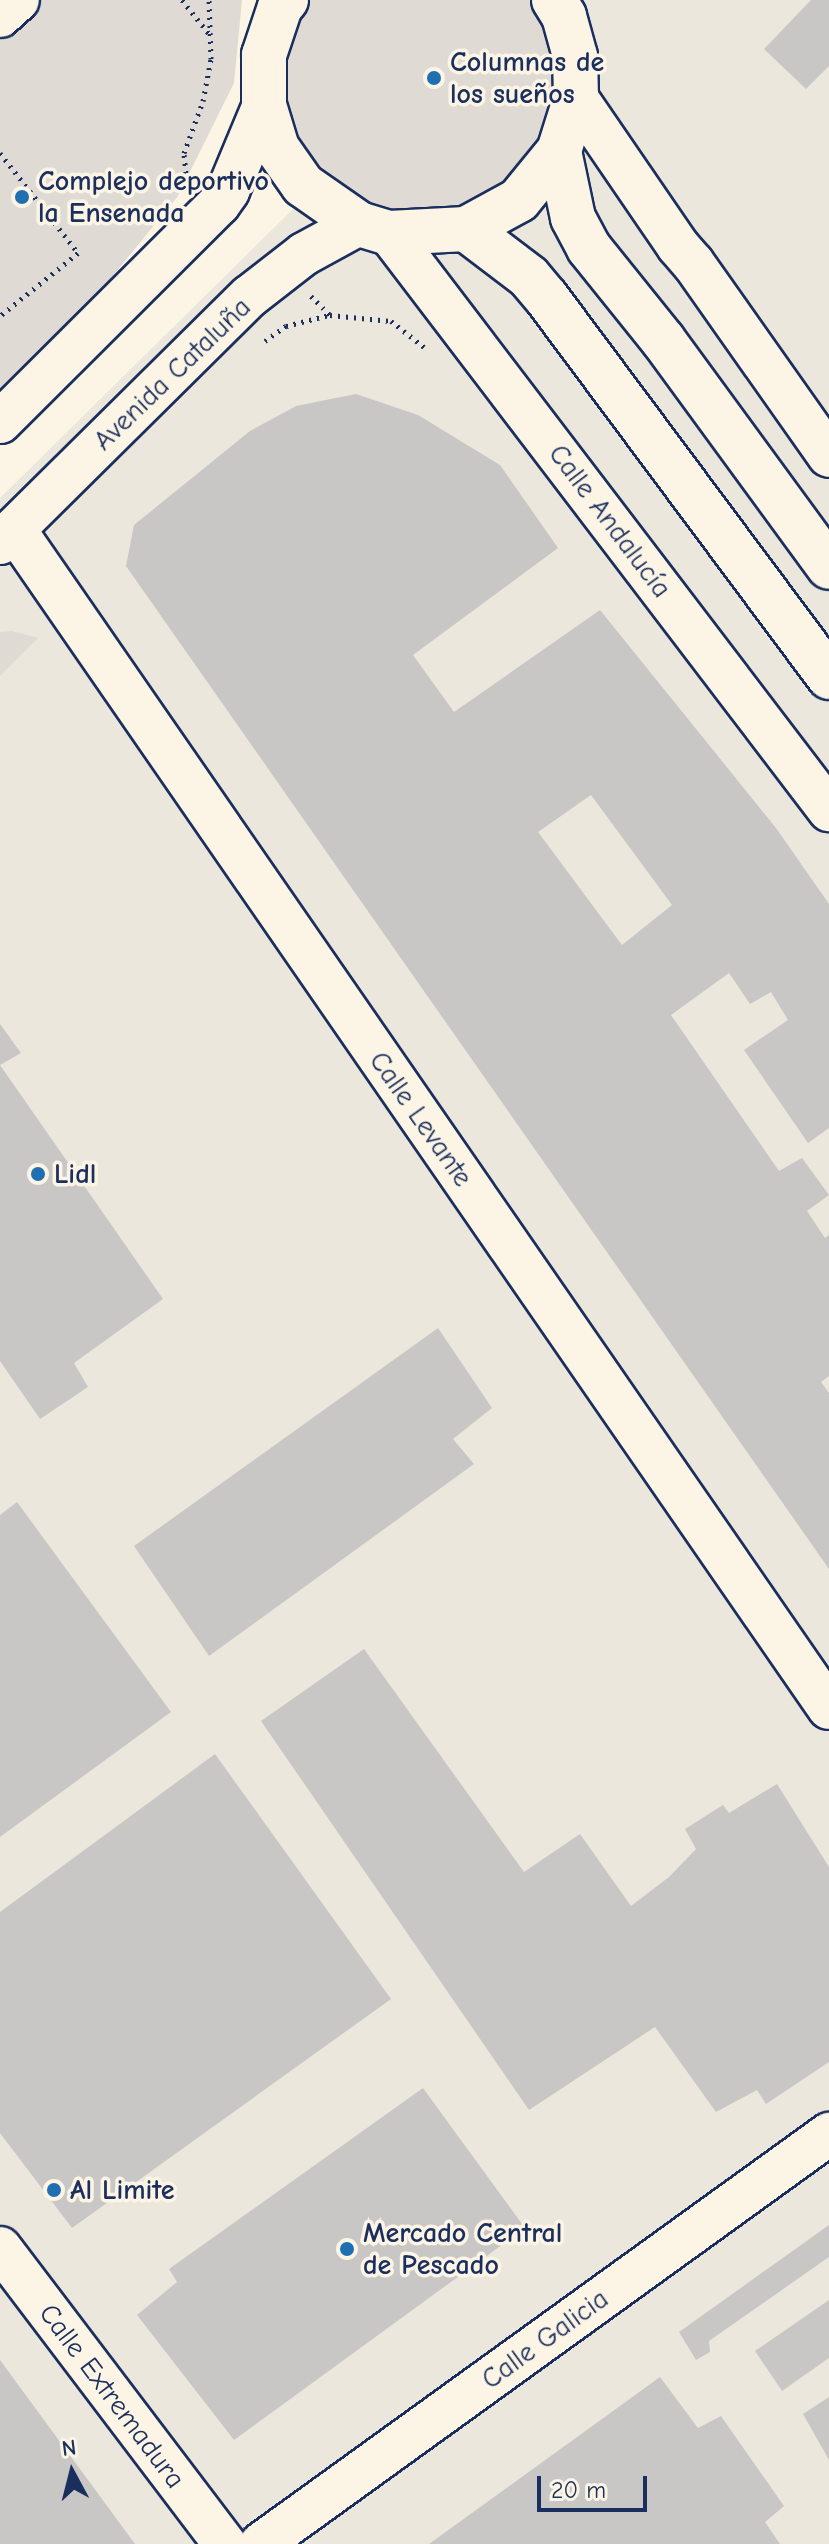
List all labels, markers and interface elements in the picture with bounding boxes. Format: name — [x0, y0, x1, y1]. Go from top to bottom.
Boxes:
place label: Columnas de los sueños — [450, 45, 604, 111]
marker: Columnas de los sueños — [425, 69, 443, 87]
place label: Complejo deportivo la Ensenada — [38, 164, 269, 230]
marker: Complejo deportivo la Ensenada — [13, 188, 31, 206]
street label: Avenida Cataluña — [86, 291, 258, 457]
street label: Calle Andalucía — [541, 438, 679, 604]
street label: Calle Levante — [362, 1045, 480, 1193]
place label: Lidl — [54, 1157, 96, 1191]
marker: Lidl — [29, 1165, 47, 1183]
place label: Al Limite — [70, 2173, 175, 2207]
marker: Al Limite — [45, 2181, 63, 2199]
place label: Mercado Central de Pescado — [363, 2216, 562, 2282]
marker: Mercado Central de Pescado — [338, 2240, 356, 2258]
street label: Calle Galicia — [475, 2282, 615, 2396]
street label: Calle Extremadura — [32, 2297, 192, 2495]
north arrow — [32, 2432, 112, 2512]
text: N — [60, 2434, 78, 2462]
scale bar — [541, 2460, 651, 2510]
text: 20 m — [551, 2476, 606, 2504]

